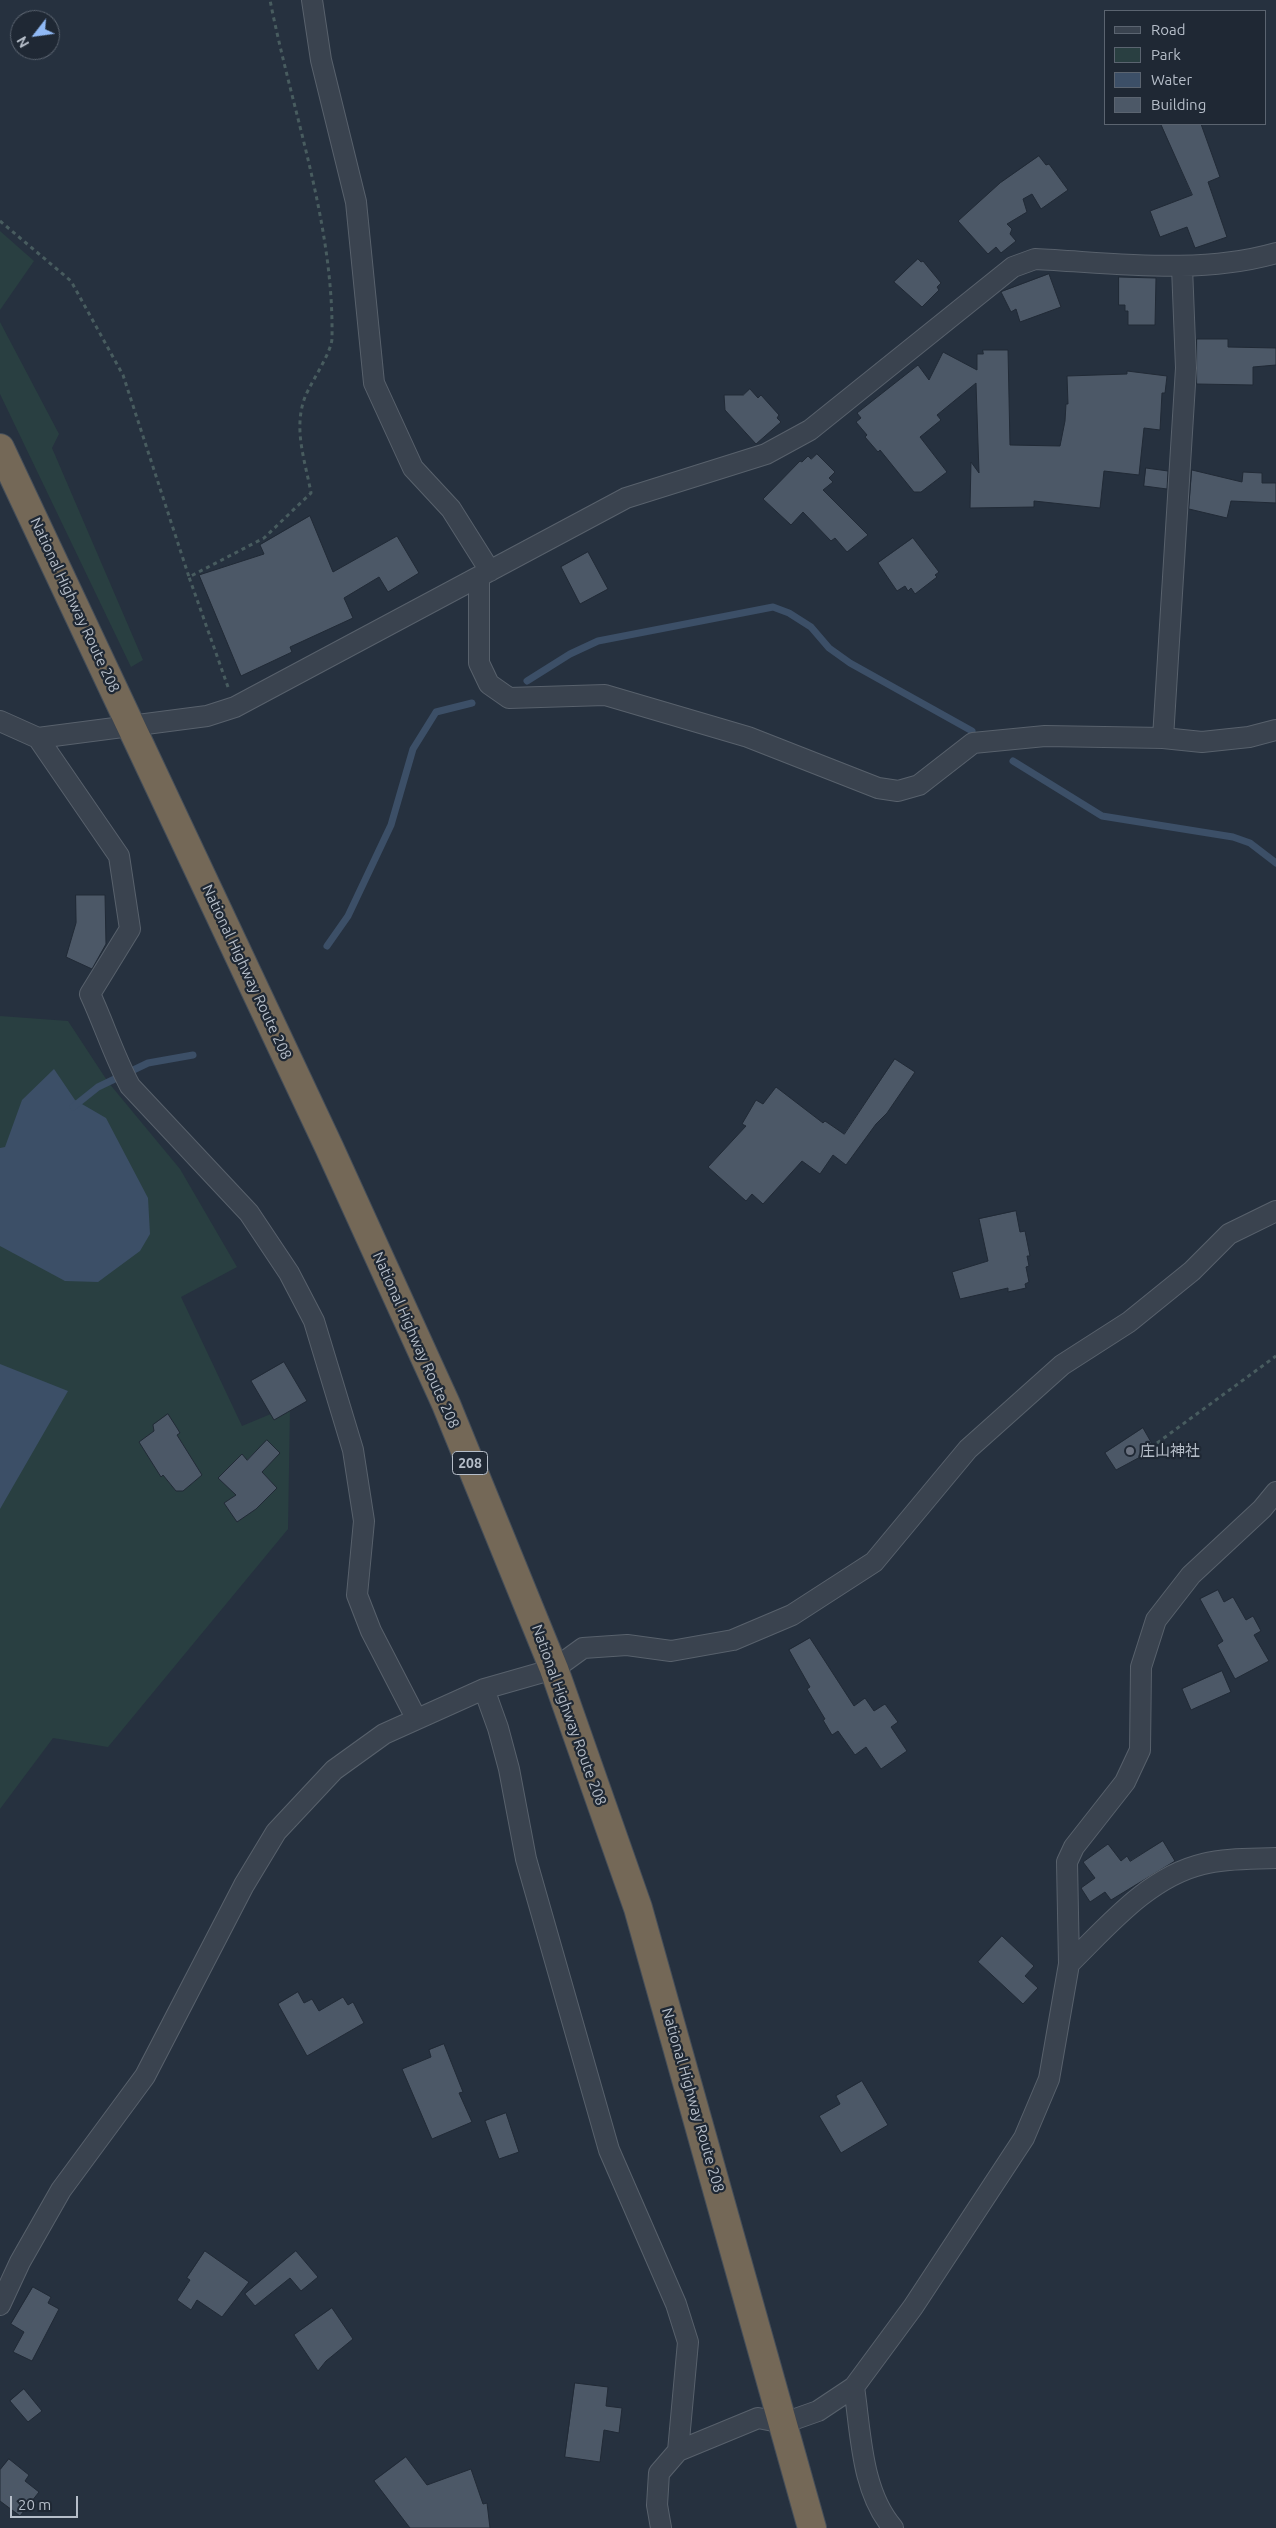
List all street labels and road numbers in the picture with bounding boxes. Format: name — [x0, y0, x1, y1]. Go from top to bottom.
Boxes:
street label: National Highway Route 208 — [26, 515, 124, 695]
street label: National Highway Route 208 — [198, 882, 296, 1062]
street label: National Highway Route 208 — [369, 1249, 463, 1431]
road number: 208 — [452, 1452, 488, 1475]
street label: National Highway Route 208 — [528, 1622, 610, 1808]
street label: National Highway Route 208 — [658, 2006, 728, 2194]

